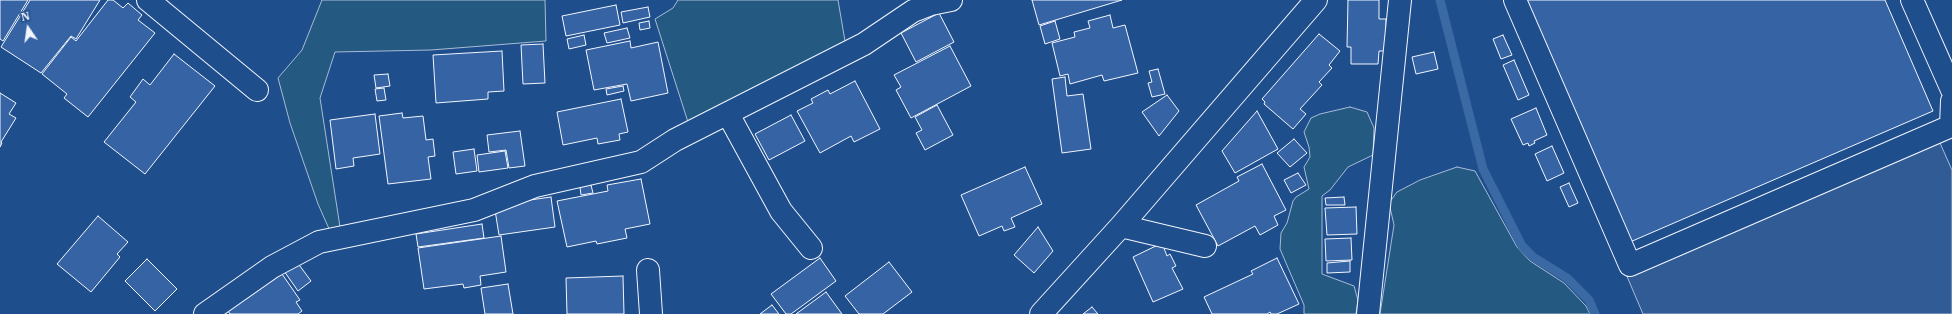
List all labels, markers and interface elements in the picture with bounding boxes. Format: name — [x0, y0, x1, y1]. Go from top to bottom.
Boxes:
north arrow — [8, 8, 48, 48]
text: N — [19, 9, 31, 24]

